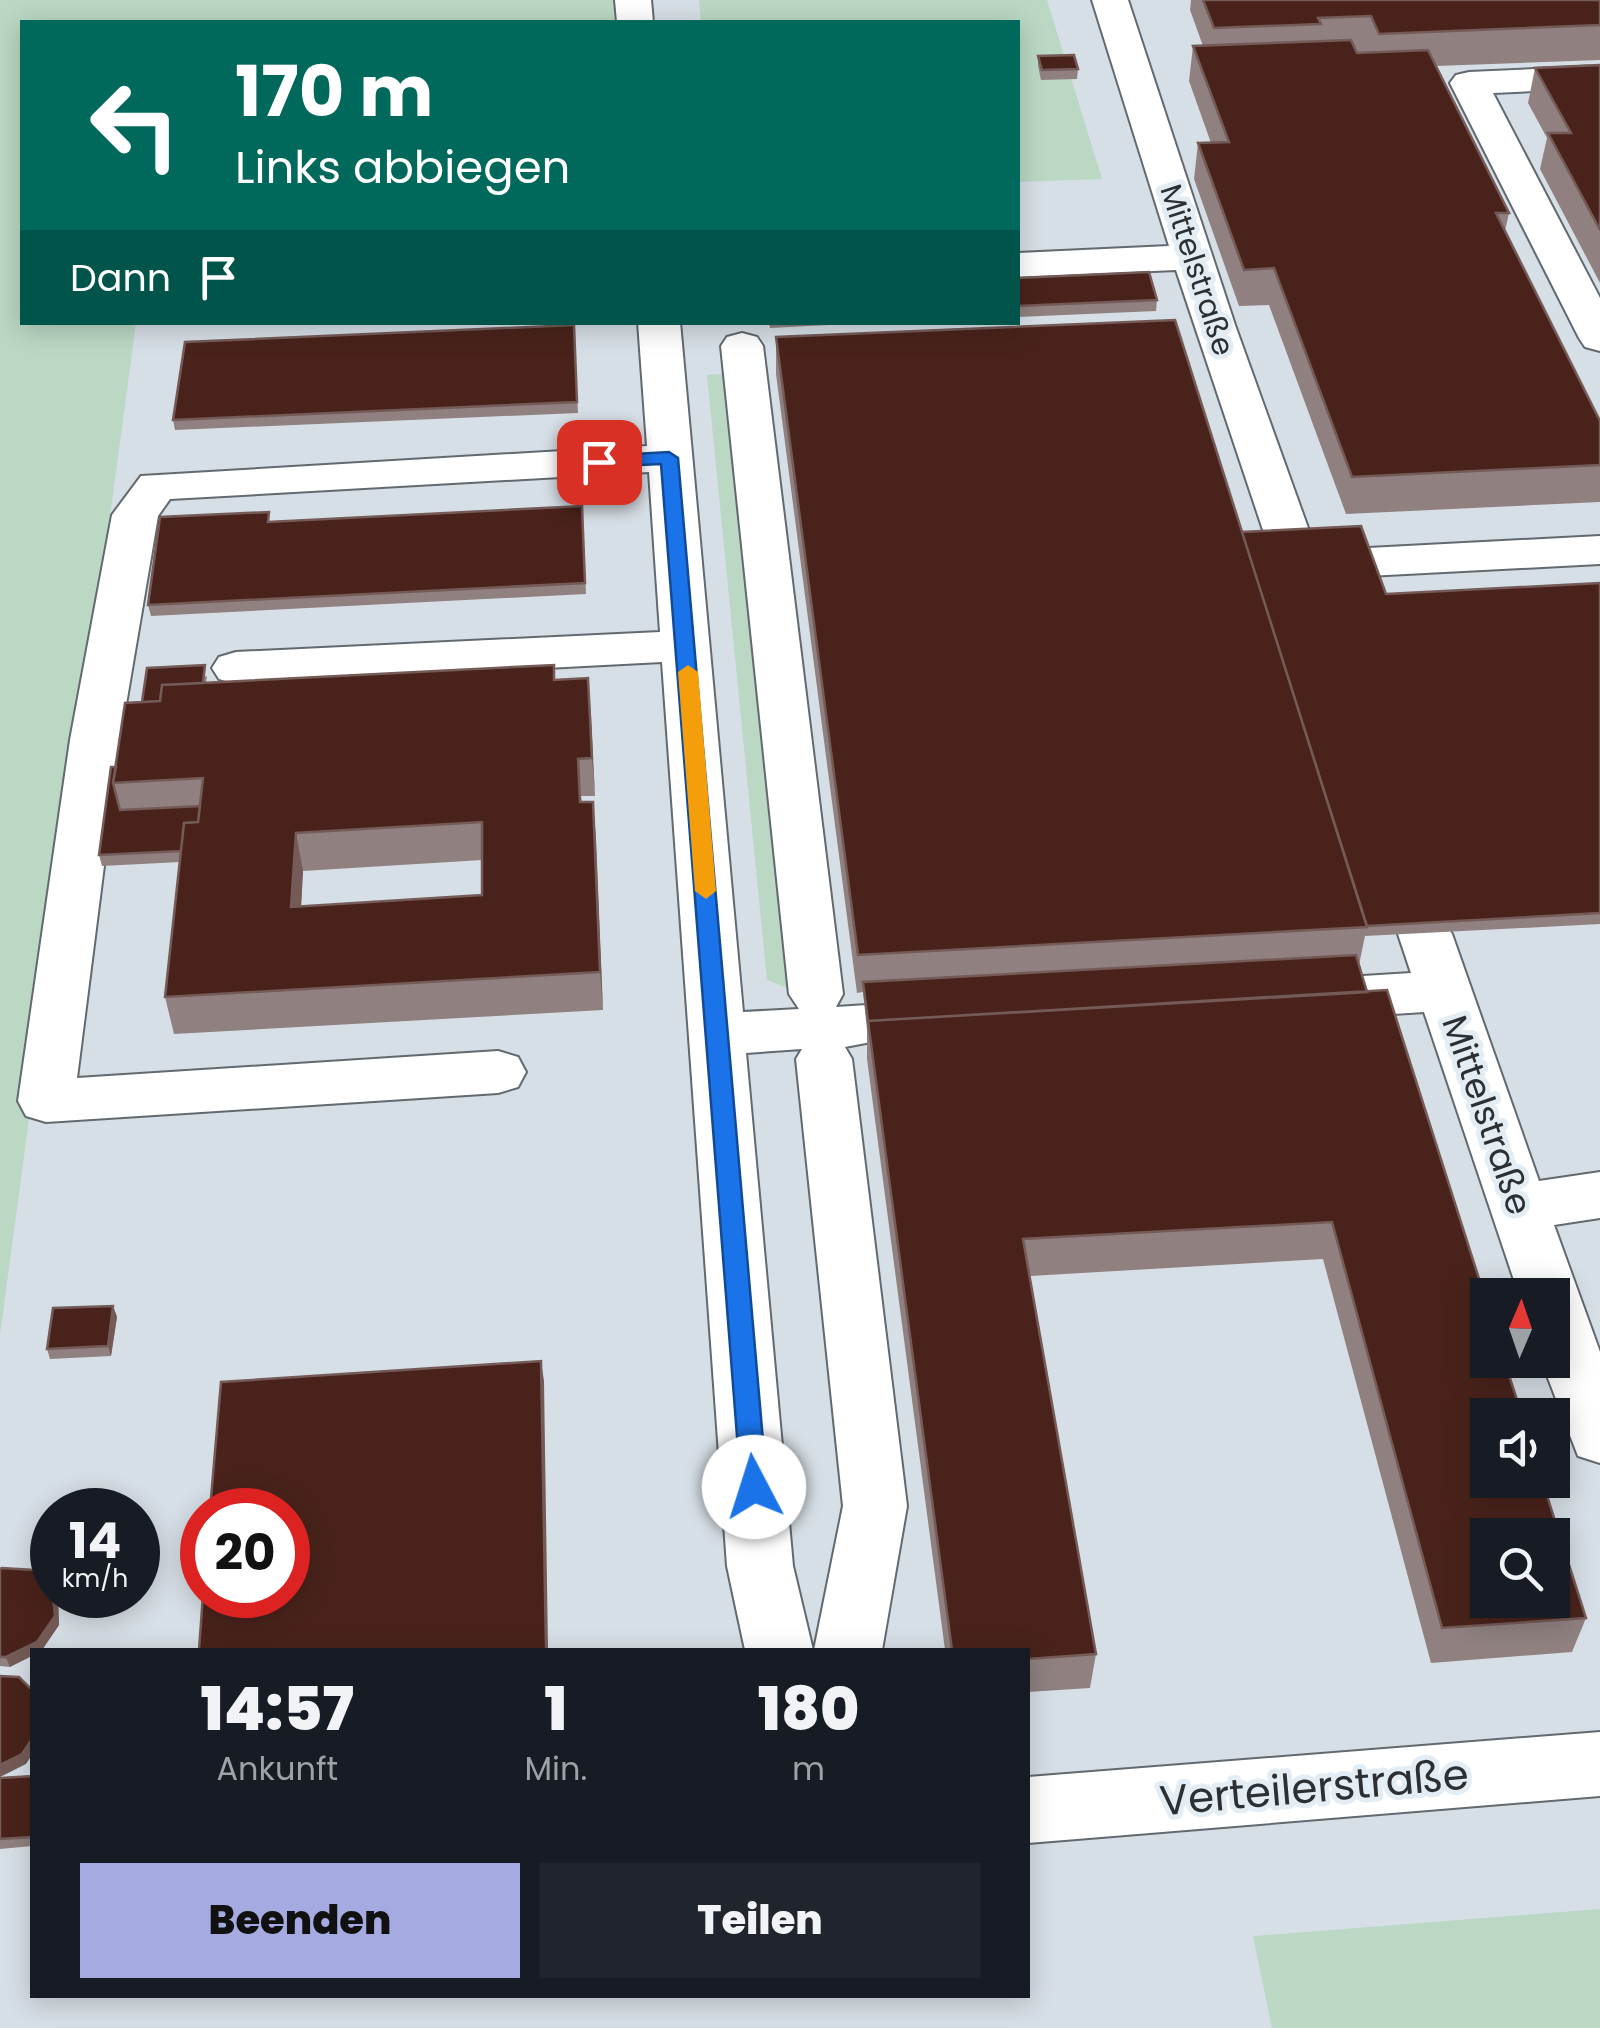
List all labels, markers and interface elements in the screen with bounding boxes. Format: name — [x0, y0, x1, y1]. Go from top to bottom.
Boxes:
text: 170 m — [235, 42, 433, 141]
icon: left — [70, 60, 200, 190]
text: Links abbiegen — [235, 136, 570, 199]
street label: Mittelstraße — [1150, 178, 1245, 361]
icon: arrive — [191, 250, 246, 305]
text: Dann — [70, 251, 171, 304]
pin — [557, 420, 642, 505]
icon: arrive — [572, 435, 627, 490]
street label: Mittelstraße — [1430, 1009, 1544, 1221]
north arrow — [1470, 1278, 1570, 1378]
map controls — [1470, 1278, 1570, 1618]
button: sound — [1470, 1398, 1570, 1498]
position arrow — [702, 1435, 806, 1539]
speed limit sign: 20 — [180, 1488, 310, 1618]
text: 14 — [69, 1505, 121, 1576]
button: search — [1470, 1518, 1570, 1618]
text: km/h — [62, 1561, 128, 1596]
text: 14:57 — [201, 1667, 354, 1751]
text: 1 — [544, 1667, 567, 1751]
text: 180 — [758, 1667, 859, 1751]
street label: Verteilerstraße — [1157, 1745, 1471, 1830]
text: Ankunft — [216, 1746, 338, 1791]
text: Min. — [525, 1746, 587, 1791]
text: m — [792, 1746, 825, 1791]
button: Beenden — [80, 1863, 520, 1978]
button: Teilen — [540, 1863, 980, 1978]

